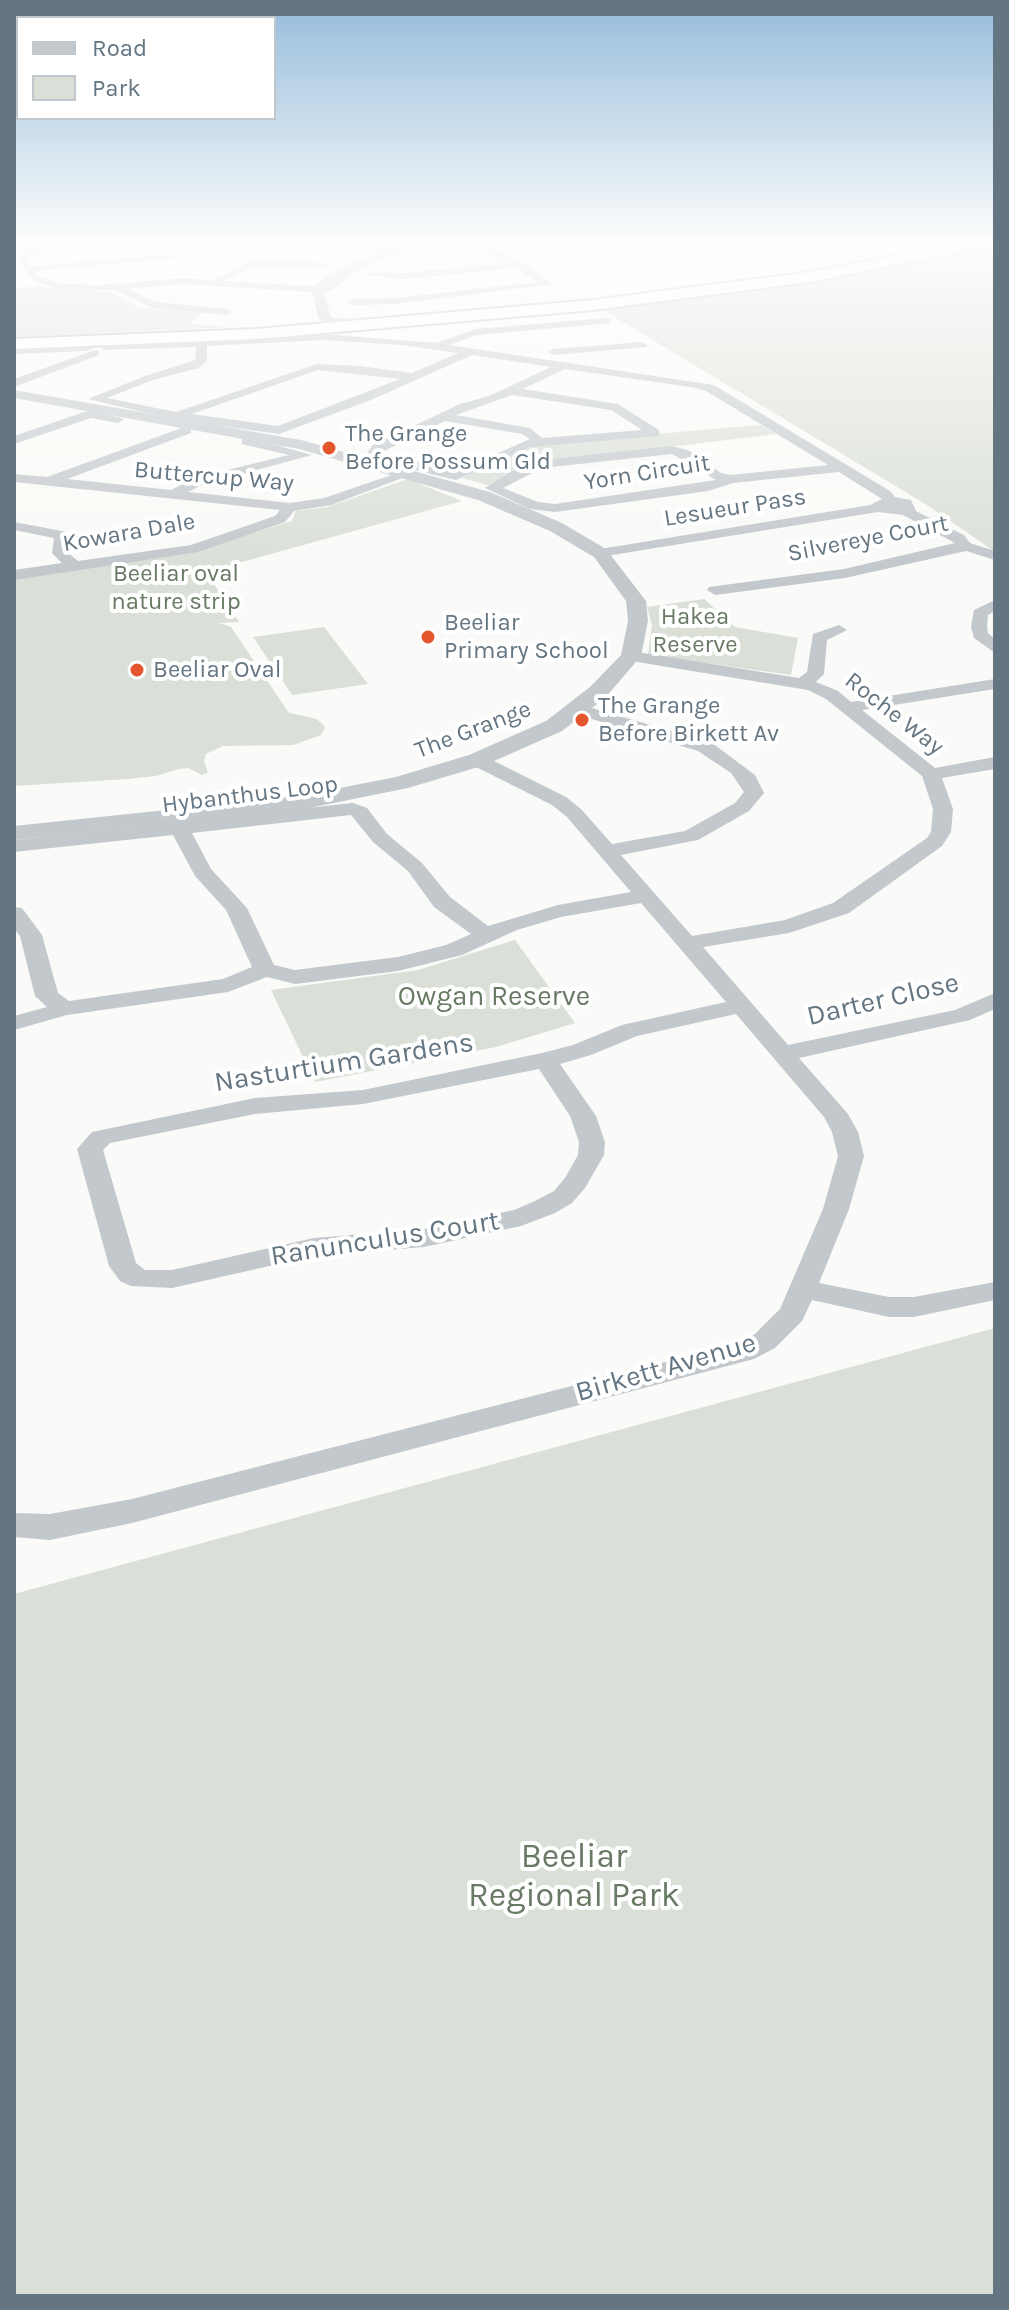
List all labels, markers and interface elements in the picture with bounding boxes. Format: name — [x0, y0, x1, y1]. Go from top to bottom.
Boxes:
legend — [16, 16, 276, 120]
text: Road — [92, 34, 147, 62]
text: Park — [92, 74, 141, 102]
place label: The Grange Before Possum Gld — [345, 420, 551, 476]
marker: The Grange Before Possum Gld — [320, 439, 338, 457]
street label: Yorn Circuit — [582, 449, 712, 497]
street label: Buttercup Way — [133, 456, 295, 498]
street label: Lesueur Pass — [662, 483, 808, 533]
street label: Kowara Dale — [61, 507, 197, 559]
street label: Silvereye Court — [785, 509, 951, 569]
park label: Beeliar oval nature strip — [111, 560, 241, 616]
park label: Hakea Reserve — [652, 603, 738, 659]
place label: Beeliar Primary School — [444, 609, 609, 665]
marker: Beeliar Primary School — [419, 628, 437, 646]
place label: Beeliar Oval — [153, 656, 282, 684]
marker: Beeliar Oval — [128, 661, 146, 679]
street label: Roche Way — [839, 666, 949, 762]
place label: The Grange Before Birkett Av — [598, 692, 779, 748]
street label: The Grange — [411, 695, 535, 765]
marker: The Grange Before Birkett Av — [573, 711, 591, 729]
street label: Hybanthus Loop — [160, 770, 340, 820]
street label: Darter Close — [804, 966, 962, 1034]
park label: Owgan Reserve — [398, 980, 590, 1014]
street label: Nasturtium Gardens — [212, 1026, 476, 1100]
street label: Ranunculus Court — [268, 1204, 502, 1274]
street label: Birkett Avenue — [572, 1326, 760, 1410]
park label: Beeliar Regional Park — [468, 1837, 680, 1916]

